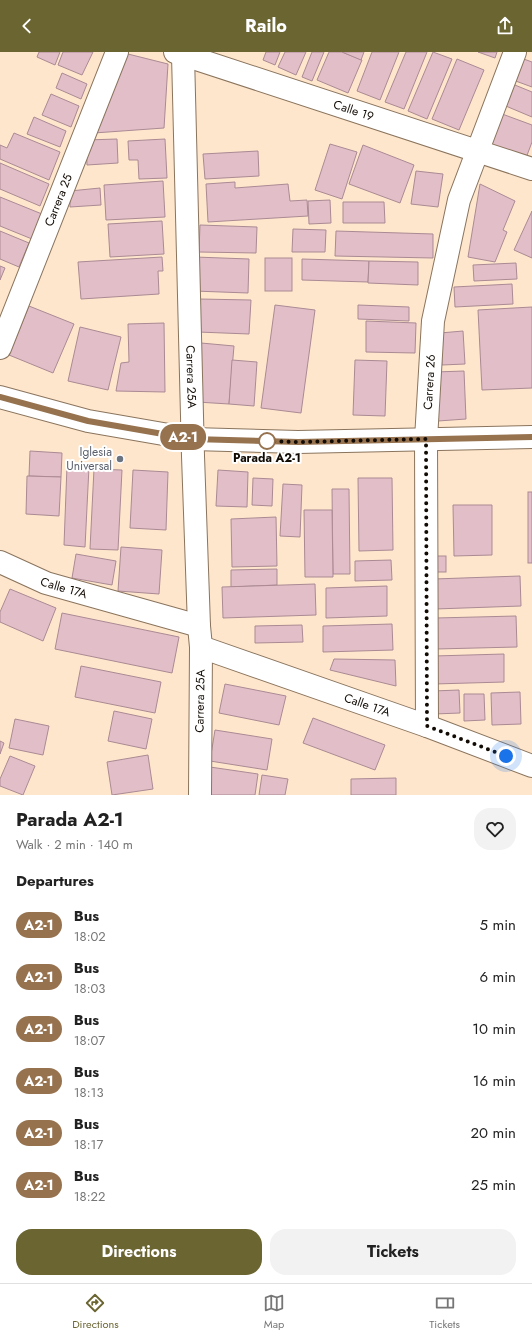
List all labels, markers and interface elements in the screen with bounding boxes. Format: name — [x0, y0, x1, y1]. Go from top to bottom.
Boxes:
text: Railo — [245, 13, 287, 39]
icon: back — [16, 15, 38, 37]
icon: share — [494, 15, 516, 37]
street label: Calle 19 — [331, 96, 376, 126]
street label: Carrera 25 — [40, 171, 77, 229]
street label: Carrera 25A — [181, 345, 201, 409]
street label: Carrera 26 — [419, 354, 440, 410]
line badge: A2-1 — [155, 424, 211, 450]
text: A2-1 — [168, 427, 198, 447]
marker: Parada A2-1 — [258, 432, 276, 450]
place label: Iglesia Universal — [66, 443, 112, 475]
place label: Parada A2-1 — [233, 449, 301, 467]
marker: Iglesia Universal — [115, 454, 125, 464]
street label: Calle 17A — [37, 573, 89, 603]
street label: Carrera 25A — [190, 669, 210, 733]
street label: Calle 17A — [342, 689, 393, 721]
your location — [496, 746, 516, 766]
text: Parada A2-1 — [16, 806, 124, 833]
button: heart — [474, 808, 516, 850]
text: Walk · 2 min · 140 m — [16, 835, 133, 854]
text: Departures — [16, 870, 94, 892]
text: Bus — [74, 905, 99, 927]
text: 5 min — [480, 914, 516, 936]
text: A2-1 — [24, 915, 54, 935]
text: 18:02 — [74, 927, 106, 946]
text: Bus — [74, 957, 99, 979]
text: 6 min — [479, 966, 516, 988]
text: A2-1 — [24, 967, 54, 987]
text: 18:03 — [74, 979, 105, 998]
text: Bus — [74, 1009, 99, 1031]
text: 10 min — [472, 1018, 516, 1040]
text: A2-1 — [24, 1019, 54, 1039]
text: 18:07 — [74, 1031, 105, 1050]
text: Bus — [74, 1061, 99, 1083]
text: 16 min — [473, 1070, 516, 1092]
text: A2-1 — [24, 1071, 54, 1091]
text: 18:13 — [74, 1083, 104, 1102]
text: Bus — [74, 1113, 99, 1135]
text: 20 min — [470, 1122, 516, 1144]
text: A2-1 — [24, 1123, 54, 1143]
text: 18:17 — [74, 1135, 103, 1154]
text: Bus — [74, 1165, 99, 1187]
text: 25 min — [471, 1174, 516, 1196]
text: A2-1 — [24, 1175, 54, 1195]
text: 18:22 — [74, 1187, 105, 1206]
button: Directions — [16, 1229, 262, 1275]
button: Tickets — [270, 1229, 516, 1275]
tab: Directions — [72, 1292, 119, 1332]
tab: Map — [263, 1292, 285, 1332]
tab: Tickets — [429, 1292, 460, 1332]

